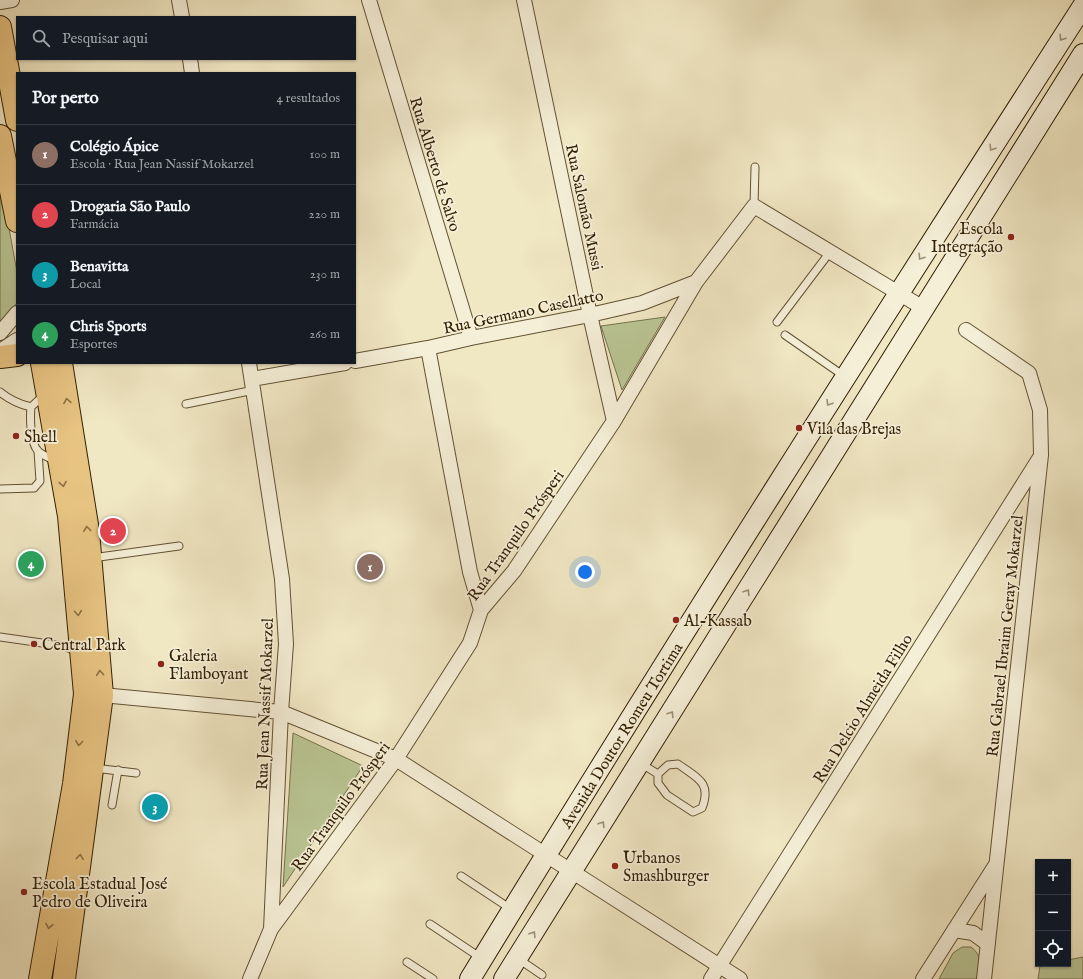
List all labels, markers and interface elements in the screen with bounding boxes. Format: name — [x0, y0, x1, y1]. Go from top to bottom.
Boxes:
search box — [16, 16, 356, 60]
icon: search — [30, 27, 52, 49]
text: Pesquisar aqui — [62, 29, 148, 48]
one-way arrow — [1060, 34, 1067, 41]
text: Por perto — [32, 88, 99, 109]
text: 4 resultados — [277, 90, 340, 107]
street label: Rua Alberto de Salvo — [404, 95, 464, 235]
text: Colégio Ápice — [70, 137, 159, 156]
street label: Rua Salomão Mussi — [560, 142, 606, 273]
one-way arrow — [989, 144, 996, 151]
text: 1 — [43, 146, 47, 163]
text: 100 m — [310, 146, 340, 163]
text: Escola · Rua Jean Nassif Mokarzel — [70, 156, 254, 173]
text: Drogaria São Paulo — [70, 197, 190, 216]
text: 2 — [42, 206, 48, 223]
text: 220 m — [309, 206, 340, 223]
text: Farmácia — [70, 216, 119, 233]
place label: Escola Integração — [931, 220, 1003, 258]
marker: Escola Integração — [1006, 232, 1016, 242]
one-way arrow — [918, 253, 926, 260]
text: Benavitta — [70, 257, 129, 276]
text: 3 — [43, 266, 47, 283]
text: 230 m — [310, 266, 340, 283]
text: Local — [70, 276, 101, 293]
street label: Rua Germano Casellatto — [442, 286, 606, 340]
text: Chris Sports — [70, 317, 147, 336]
text: 4 — [42, 326, 48, 343]
text: 260 m — [309, 326, 340, 343]
text: Esportes — [70, 336, 117, 353]
one-way arrow — [63, 398, 72, 404]
one-way arrow — [827, 398, 834, 405]
place label: Vila das Brejas — [806, 420, 902, 440]
marker: Vila das Brejas — [794, 423, 804, 433]
place label: Shell — [24, 428, 57, 448]
marker: Shell — [11, 431, 21, 441]
street label: Rua Tranquilo Prósperi — [464, 467, 569, 605]
one-way arrow — [59, 481, 67, 487]
street label: Rua Gabrael Ibraim Geray Mokarzel — [983, 514, 1029, 758]
pin: 2 — [100, 516, 126, 546]
one-way arrow — [83, 526, 92, 532]
pin: 4 — [18, 549, 44, 579]
pin: 1 — [357, 552, 383, 582]
your location — [575, 562, 595, 582]
one-way arrow — [742, 589, 750, 596]
one-way arrow — [73, 610, 82, 616]
place label: Al-Kassab — [683, 612, 752, 632]
marker: Al-Kassab — [671, 615, 681, 625]
street label: Rua Jean Nassif Mokarzel — [253, 617, 279, 790]
street label: Rua Delcio Almeida Filho — [810, 630, 918, 787]
place label: Central Park — [42, 636, 126, 656]
marker: Central Park — [29, 639, 39, 649]
street label: Avenida Doutor Romeu Tortima — [557, 639, 688, 834]
place label: Galeria Flamboyant — [169, 647, 249, 685]
marker: Galeria Flamboyant — [156, 659, 166, 669]
one-way arrow — [95, 670, 104, 676]
one-way arrow — [666, 711, 674, 718]
one-way arrow — [75, 739, 84, 746]
street label: Rua Tranquilo Prósperi — [288, 739, 395, 876]
pin: 3 — [142, 792, 168, 822]
one-way arrow — [597, 821, 605, 828]
place label: Urbanos Smashburger — [623, 849, 709, 887]
one-way arrow — [75, 854, 84, 860]
map controls — [1035, 859, 1071, 967]
button: + — [1035, 859, 1071, 895]
marker: Urbanos Smashburger — [610, 861, 620, 871]
place label: Escola Estadual José Pedro de Oliveira — [32, 875, 167, 913]
marker: Escola Estadual José Pedro de Oliveira — [19, 887, 29, 897]
button: − — [1035, 895, 1071, 931]
one-way arrow — [45, 923, 54, 929]
one-way arrow — [528, 931, 535, 938]
button: locate — [1035, 931, 1071, 967]

